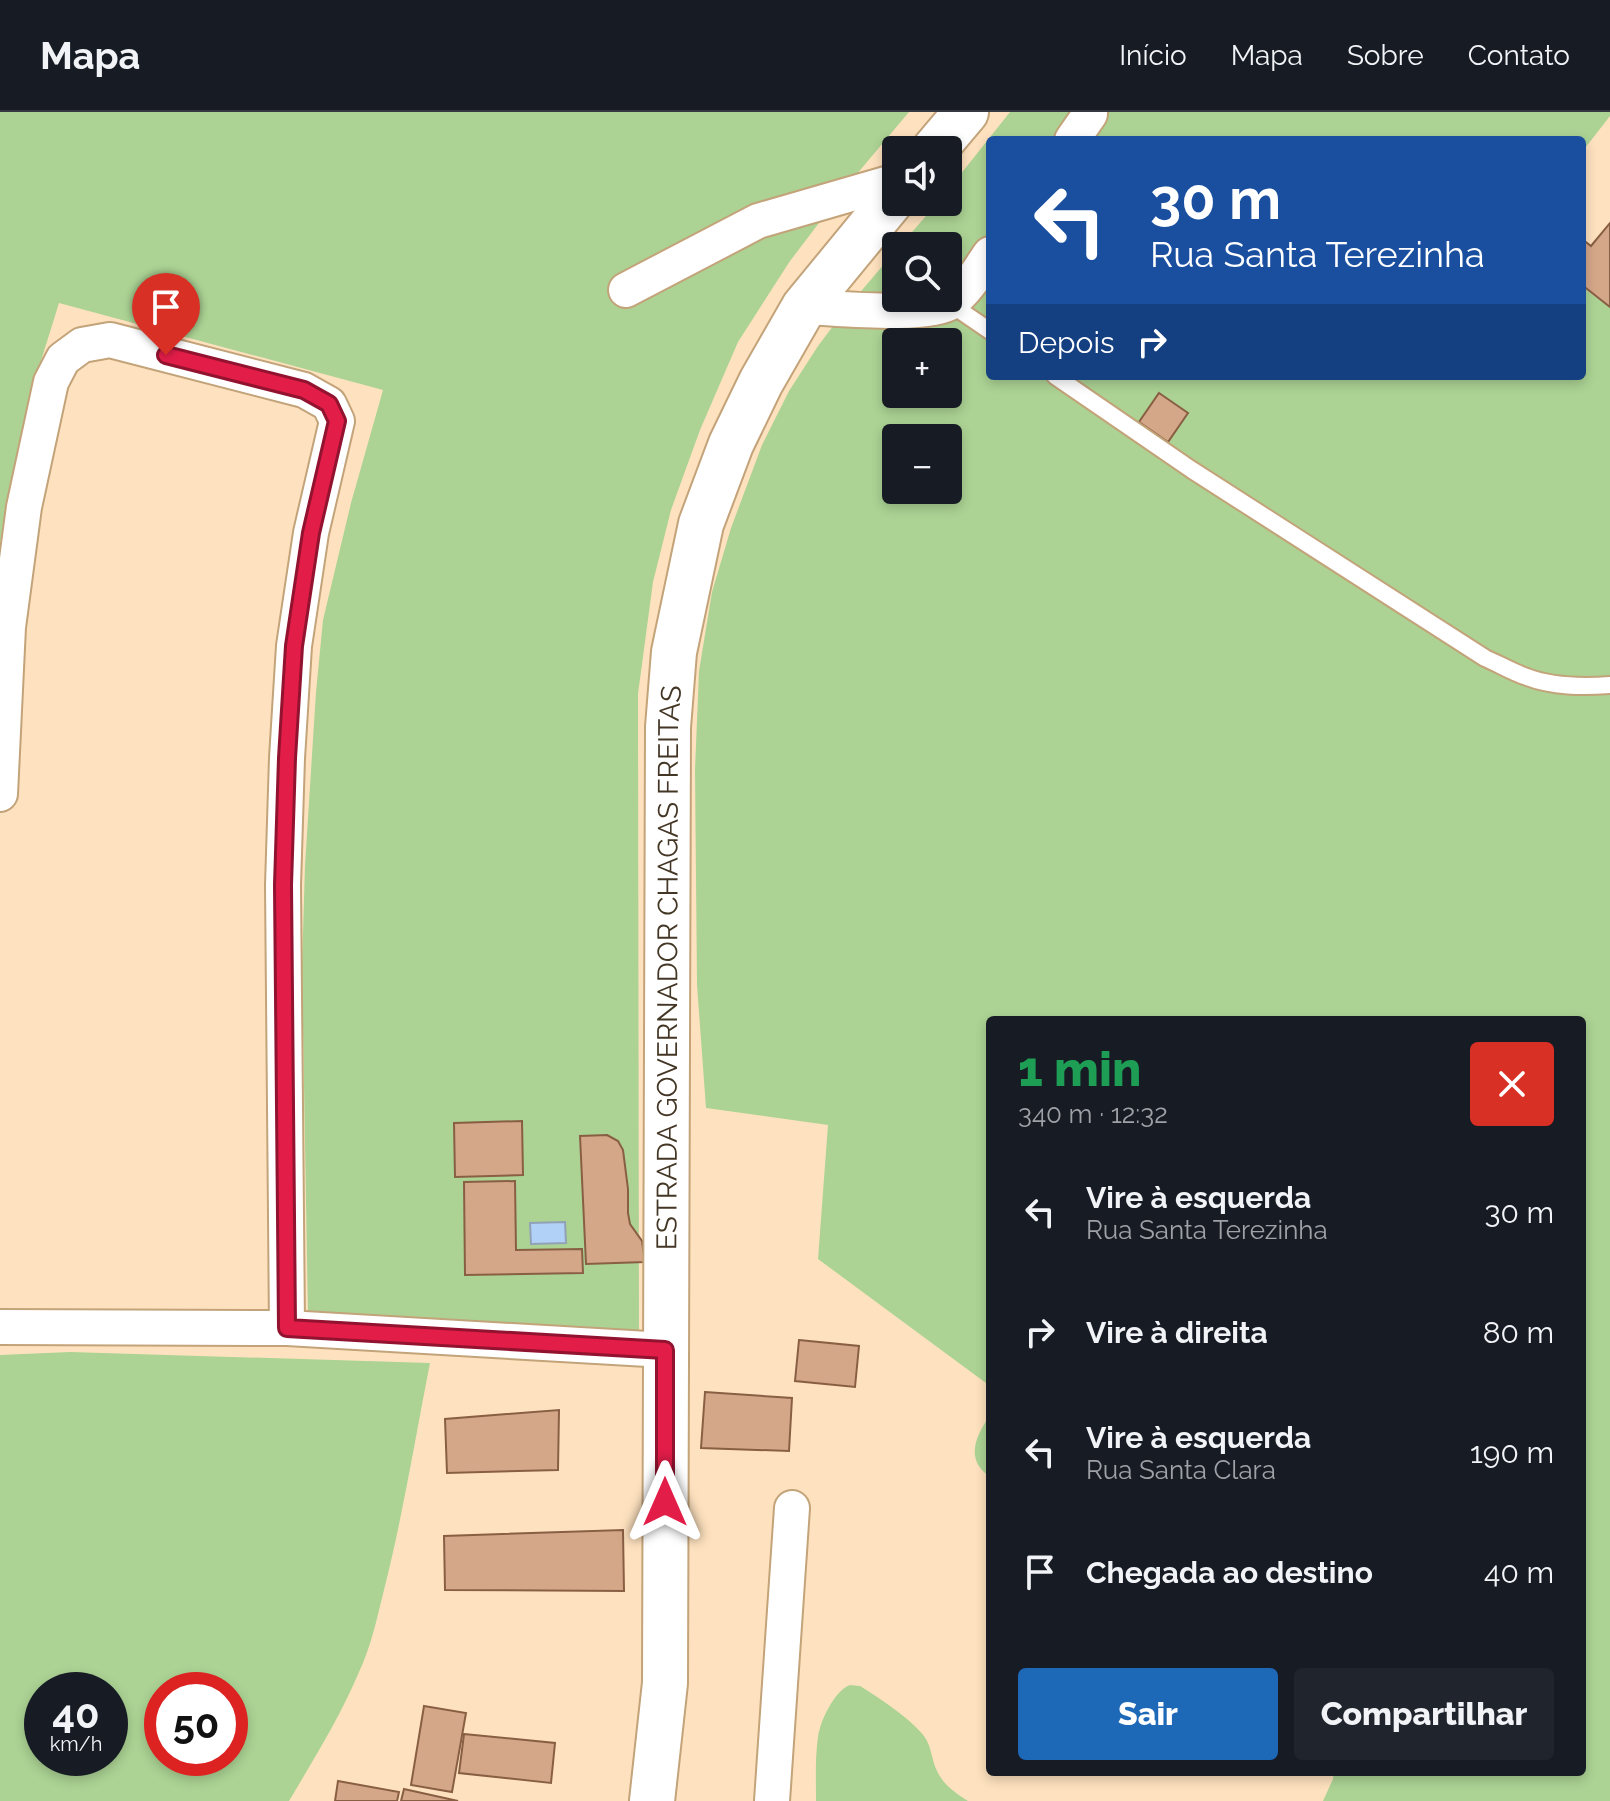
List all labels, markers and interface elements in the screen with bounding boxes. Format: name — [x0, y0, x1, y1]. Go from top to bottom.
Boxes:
text: Mapa — [40, 33, 140, 78]
text: Início — [1119, 39, 1187, 72]
text: Mapa — [1231, 39, 1303, 72]
text: Sobre — [1347, 39, 1424, 72]
text: Contato — [1468, 39, 1570, 72]
map controls — [882, 136, 962, 504]
button: sound — [882, 136, 962, 216]
text: 30 m — [1150, 166, 1281, 232]
icon: left — [1018, 168, 1122, 272]
button: search — [882, 232, 962, 312]
text: Rua Santa Terezinha — [1150, 233, 1485, 275]
pin — [132, 273, 200, 355]
icon: arrive — [144, 285, 188, 329]
icon: right — [1130, 320, 1174, 364]
text: Depois — [1018, 325, 1114, 360]
button: + — [882, 328, 962, 408]
button: − — [882, 424, 962, 504]
street label: ESTRADA GOVERNADOR CHAGAS FREITAS — [650, 684, 688, 1250]
text: 1 min — [1018, 1041, 1141, 1097]
button: close — [1470, 1042, 1554, 1126]
text: 340 m · 12:32 — [1018, 1099, 1168, 1129]
text: Vire à esquerda — [1086, 1180, 1311, 1215]
icon: left — [1018, 1190, 1062, 1234]
text: 30 m — [1484, 1195, 1554, 1230]
text: Rua Santa Terezinha — [1086, 1215, 1328, 1245]
icon: right — [1018, 1310, 1062, 1354]
text: Vire à direita — [1086, 1315, 1268, 1350]
text: 80 m — [1483, 1315, 1554, 1350]
text: Vire à esquerda — [1086, 1420, 1311, 1455]
icon: left — [1018, 1430, 1062, 1474]
text: 190 m — [1470, 1435, 1554, 1470]
text: Rua Santa Clara — [1086, 1455, 1276, 1485]
position arrow — [623, 1460, 707, 1544]
icon: arrive — [1018, 1550, 1062, 1594]
text: Chegada ao destino — [1086, 1555, 1373, 1590]
text: 40 m — [1484, 1555, 1554, 1590]
button: Sair — [1018, 1668, 1278, 1760]
button: Compartilhar — [1294, 1668, 1554, 1760]
speed limit sign: 50 — [144, 1672, 248, 1776]
text: 40 — [52, 1690, 100, 1737]
text: km/h — [50, 1732, 102, 1756]

